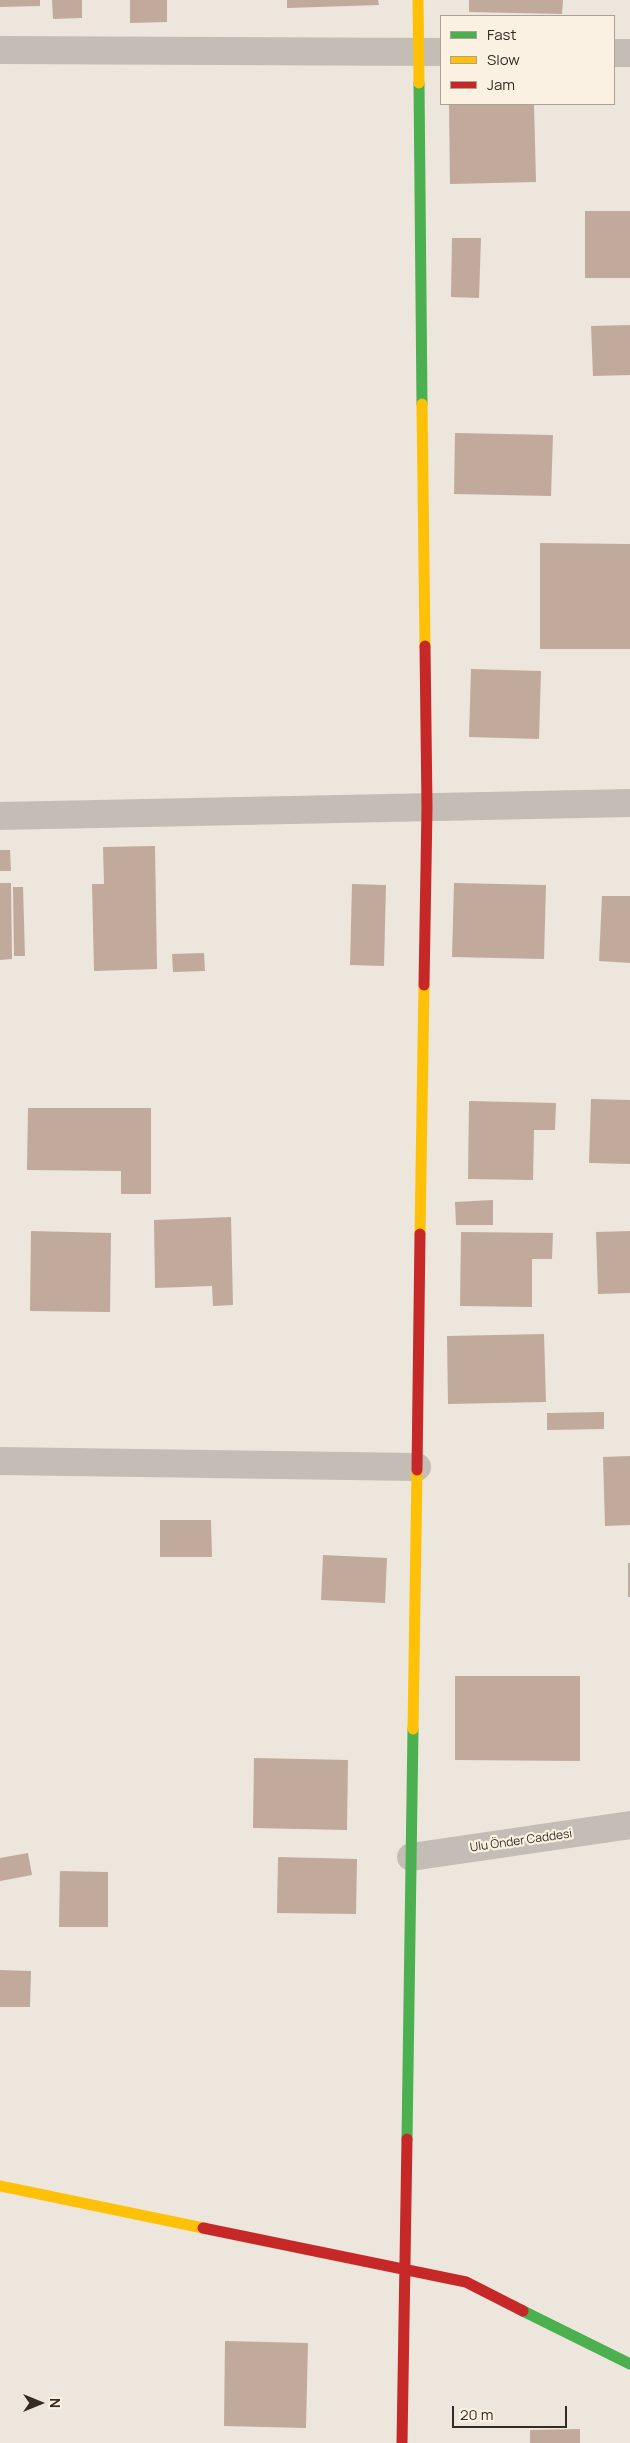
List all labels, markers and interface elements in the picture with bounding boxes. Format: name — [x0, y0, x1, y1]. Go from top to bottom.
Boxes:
legend — [440, 15, 615, 105]
text: Fast — [487, 24, 516, 45]
text: Slow — [487, 49, 520, 70]
text: Jam — [487, 74, 515, 95]
street label: Ulu Önder Caddesi — [469, 1827, 573, 1855]
north arrow — [15, 2378, 65, 2428]
scale bar — [455, 2396, 570, 2428]
text: N — [46, 2398, 65, 2408]
text: 20 m — [460, 2404, 493, 2425]

